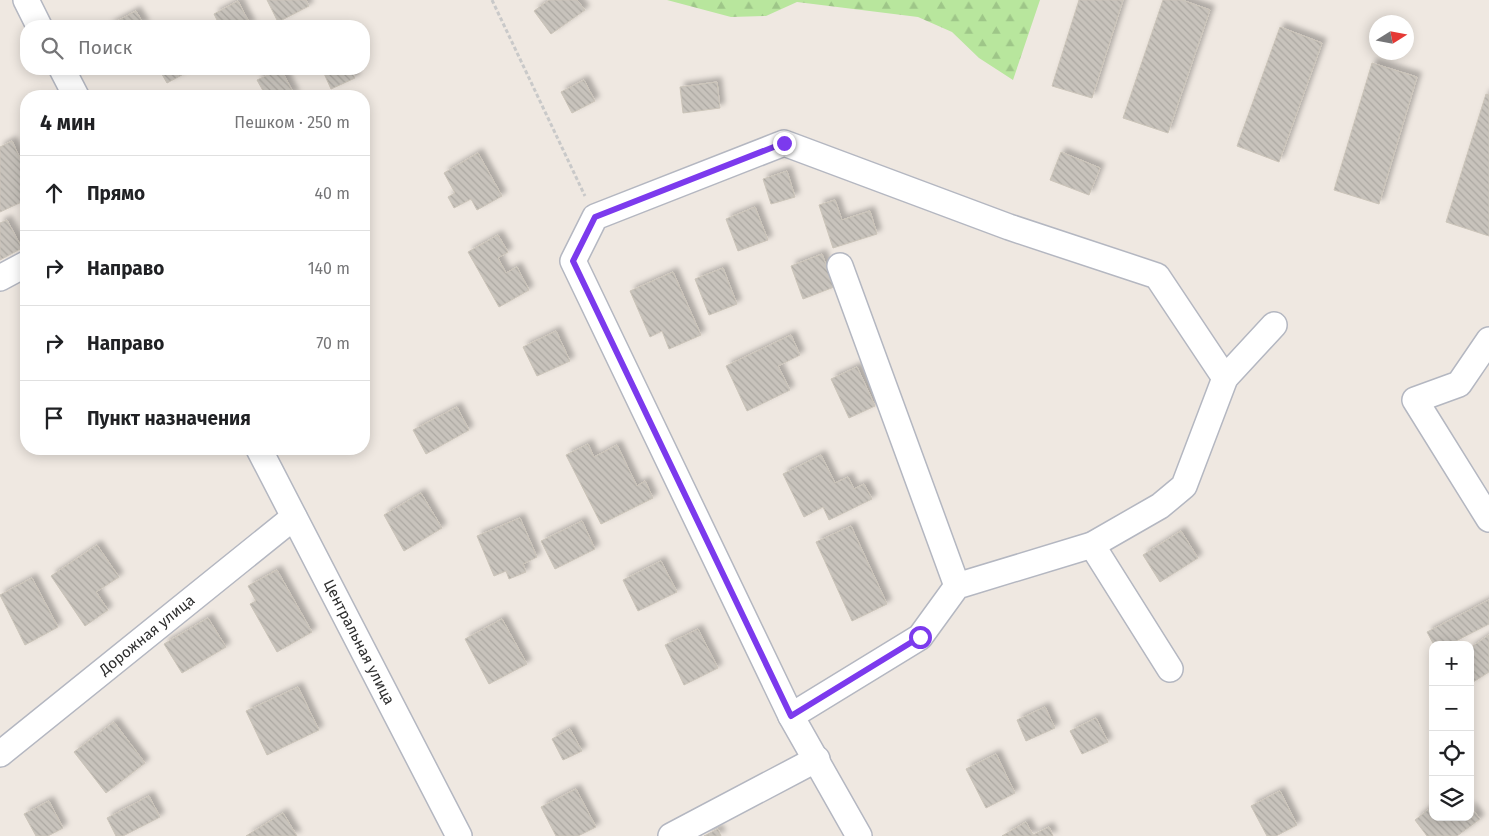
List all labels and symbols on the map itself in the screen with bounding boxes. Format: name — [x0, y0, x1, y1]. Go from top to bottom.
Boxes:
north arrow — [1369, 15, 1414, 60]
route end — [773, 132, 796, 155]
street label: Центральная улица — [320, 576, 398, 708]
street label: Дорожная улица — [95, 591, 198, 680]
route start — [909, 626, 932, 649]

